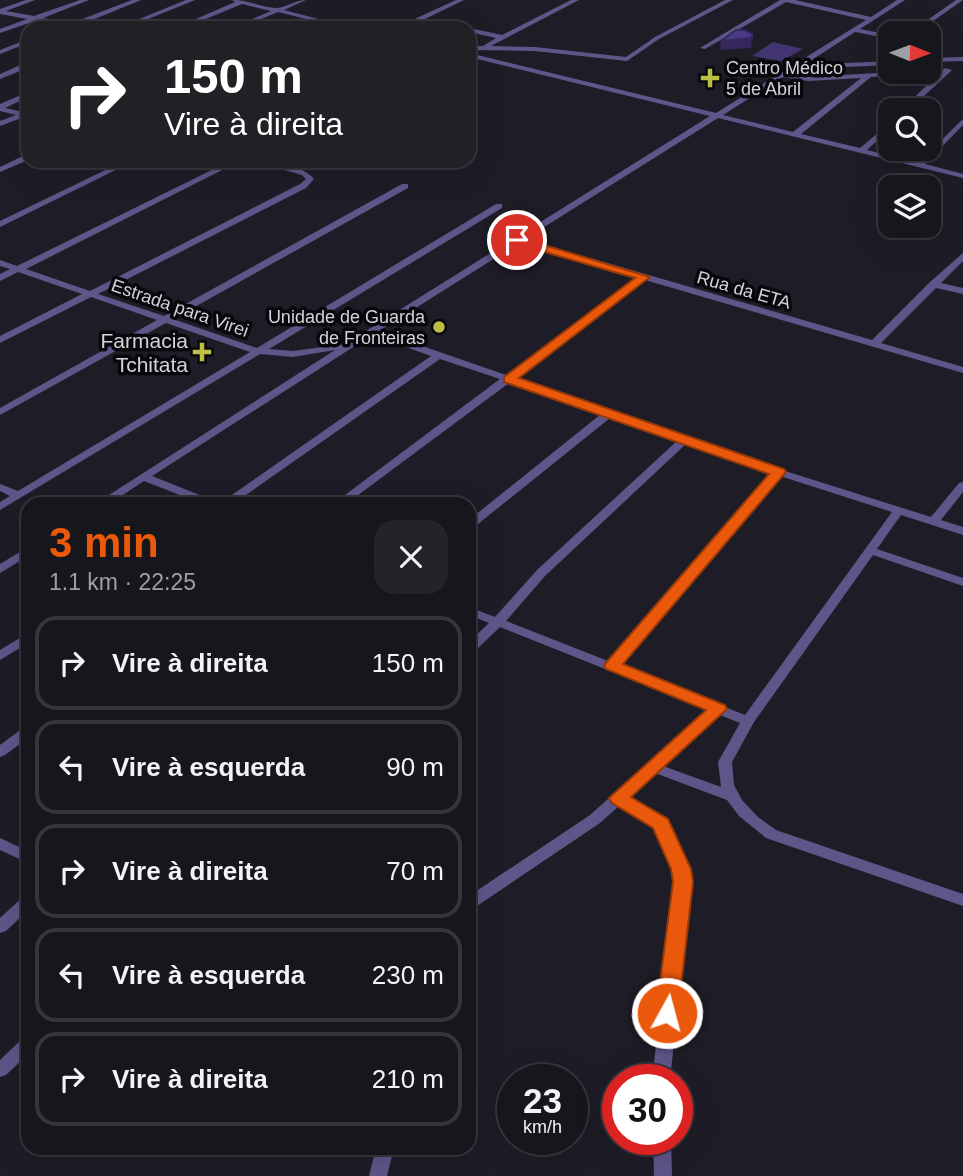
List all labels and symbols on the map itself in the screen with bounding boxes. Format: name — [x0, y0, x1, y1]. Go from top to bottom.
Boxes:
north arrow — [878, 21, 942, 84]
place label: Centro Médico 5 de Abril — [726, 58, 843, 99]
marker: Centro Médico 5 de Abril — [700, 68, 720, 88]
pin — [487, 210, 547, 270]
street label: Rua da ETA — [695, 267, 793, 313]
street label: Estrada para Virei — [109, 275, 251, 341]
place label: Unidade de Guarda de Fronteiras — [268, 307, 426, 348]
marker: Unidade de Guarda de Fronteiras — [431, 319, 447, 335]
place label: Farmacia Tchitata — [100, 329, 188, 376]
marker: Farmacia Tchitata — [194, 344, 210, 360]
position arrow — [630, 976, 704, 1050]
speed limit sign: 30 — [602, 1064, 693, 1155]

